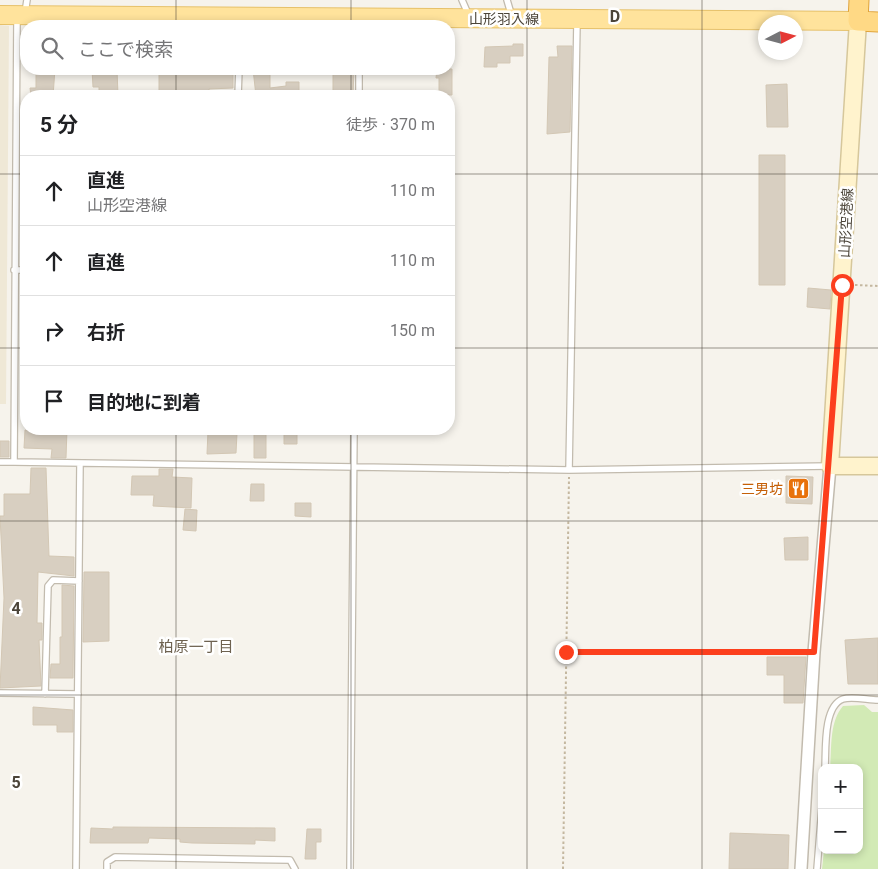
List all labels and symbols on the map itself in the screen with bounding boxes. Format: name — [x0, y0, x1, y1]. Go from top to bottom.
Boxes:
text: D — [610, 7, 620, 26]
street label: 山形羽入線 — [469, 11, 539, 27]
north arrow — [758, 15, 803, 60]
street label: 山形空港線 — [836, 188, 856, 258]
route start — [831, 274, 854, 297]
restaurant icon: 三男坊 — [787, 477, 811, 501]
place label: 三男坊 — [741, 481, 783, 497]
text: 4 — [11, 599, 21, 618]
district label: 柏原一丁目 — [158, 638, 234, 656]
route end — [555, 641, 578, 664]
text: 5 — [11, 773, 21, 792]

